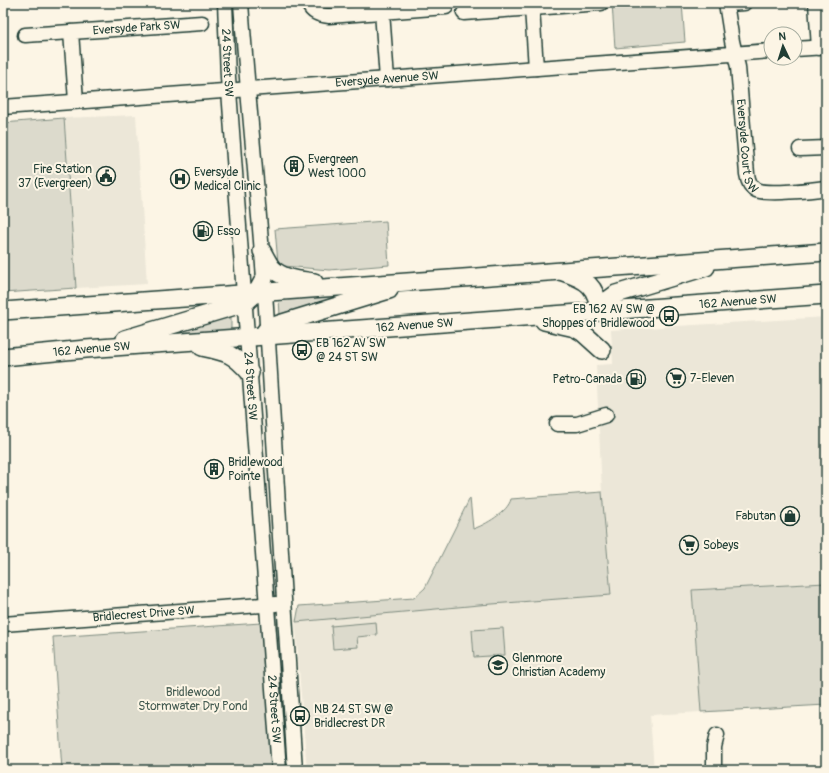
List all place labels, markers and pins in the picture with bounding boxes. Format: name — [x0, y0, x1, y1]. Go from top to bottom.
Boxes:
place label: Evergreen West 1000 — [308, 152, 366, 181]
building icon: Evergreen West 1000 — [283, 155, 305, 177]
place label: Fire Station 37 (Evergreen) — [18, 162, 92, 191]
public building icon: Fire Station 37 (Evergreen) — [95, 165, 117, 187]
place label: Eversyde Medical Clinic — [194, 165, 261, 194]
hospital icon: Eversyde Medical Clinic — [169, 168, 191, 190]
fuel station icon: Esso — [192, 220, 214, 242]
place label: Esso — [217, 224, 241, 239]
place label: EB 162 AV SW @ Shoppes of Bridlewood — [542, 302, 655, 331]
bus stop icon: EB 162 AV SW @ Shoppes of Bridlewood — [658, 305, 680, 327]
place label: EB 162 AV SW @ 24 ST SW — [316, 336, 386, 365]
bus stop icon: EB 162 AV SW @ 24 ST SW — [291, 339, 313, 361]
supermarket icon: 7-Eleven — [665, 367, 687, 389]
fuel station icon: Petro-Canada — [625, 368, 647, 390]
place label: 7-Eleven — [690, 371, 735, 386]
place label: Petro-Canada — [553, 372, 622, 387]
place label: Bridlewood Pointe — [228, 455, 283, 484]
building icon: Bridlewood Pointe — [203, 458, 225, 480]
shop icon: Fabutan — [779, 505, 801, 527]
place label: Fabutan — [735, 509, 776, 524]
supermarket icon: Sobeys — [678, 534, 700, 556]
place label: Sobeys — [703, 538, 739, 553]
place label: Glenmore Christian Academy — [512, 651, 605, 680]
school or university icon: Glenmore Christian Academy — [487, 654, 509, 676]
place label: NB 24 ST SW @ Bridlecrest DR — [314, 702, 393, 731]
bus stop icon: NB 24 ST SW @ Bridlecrest DR — [289, 705, 311, 727]

